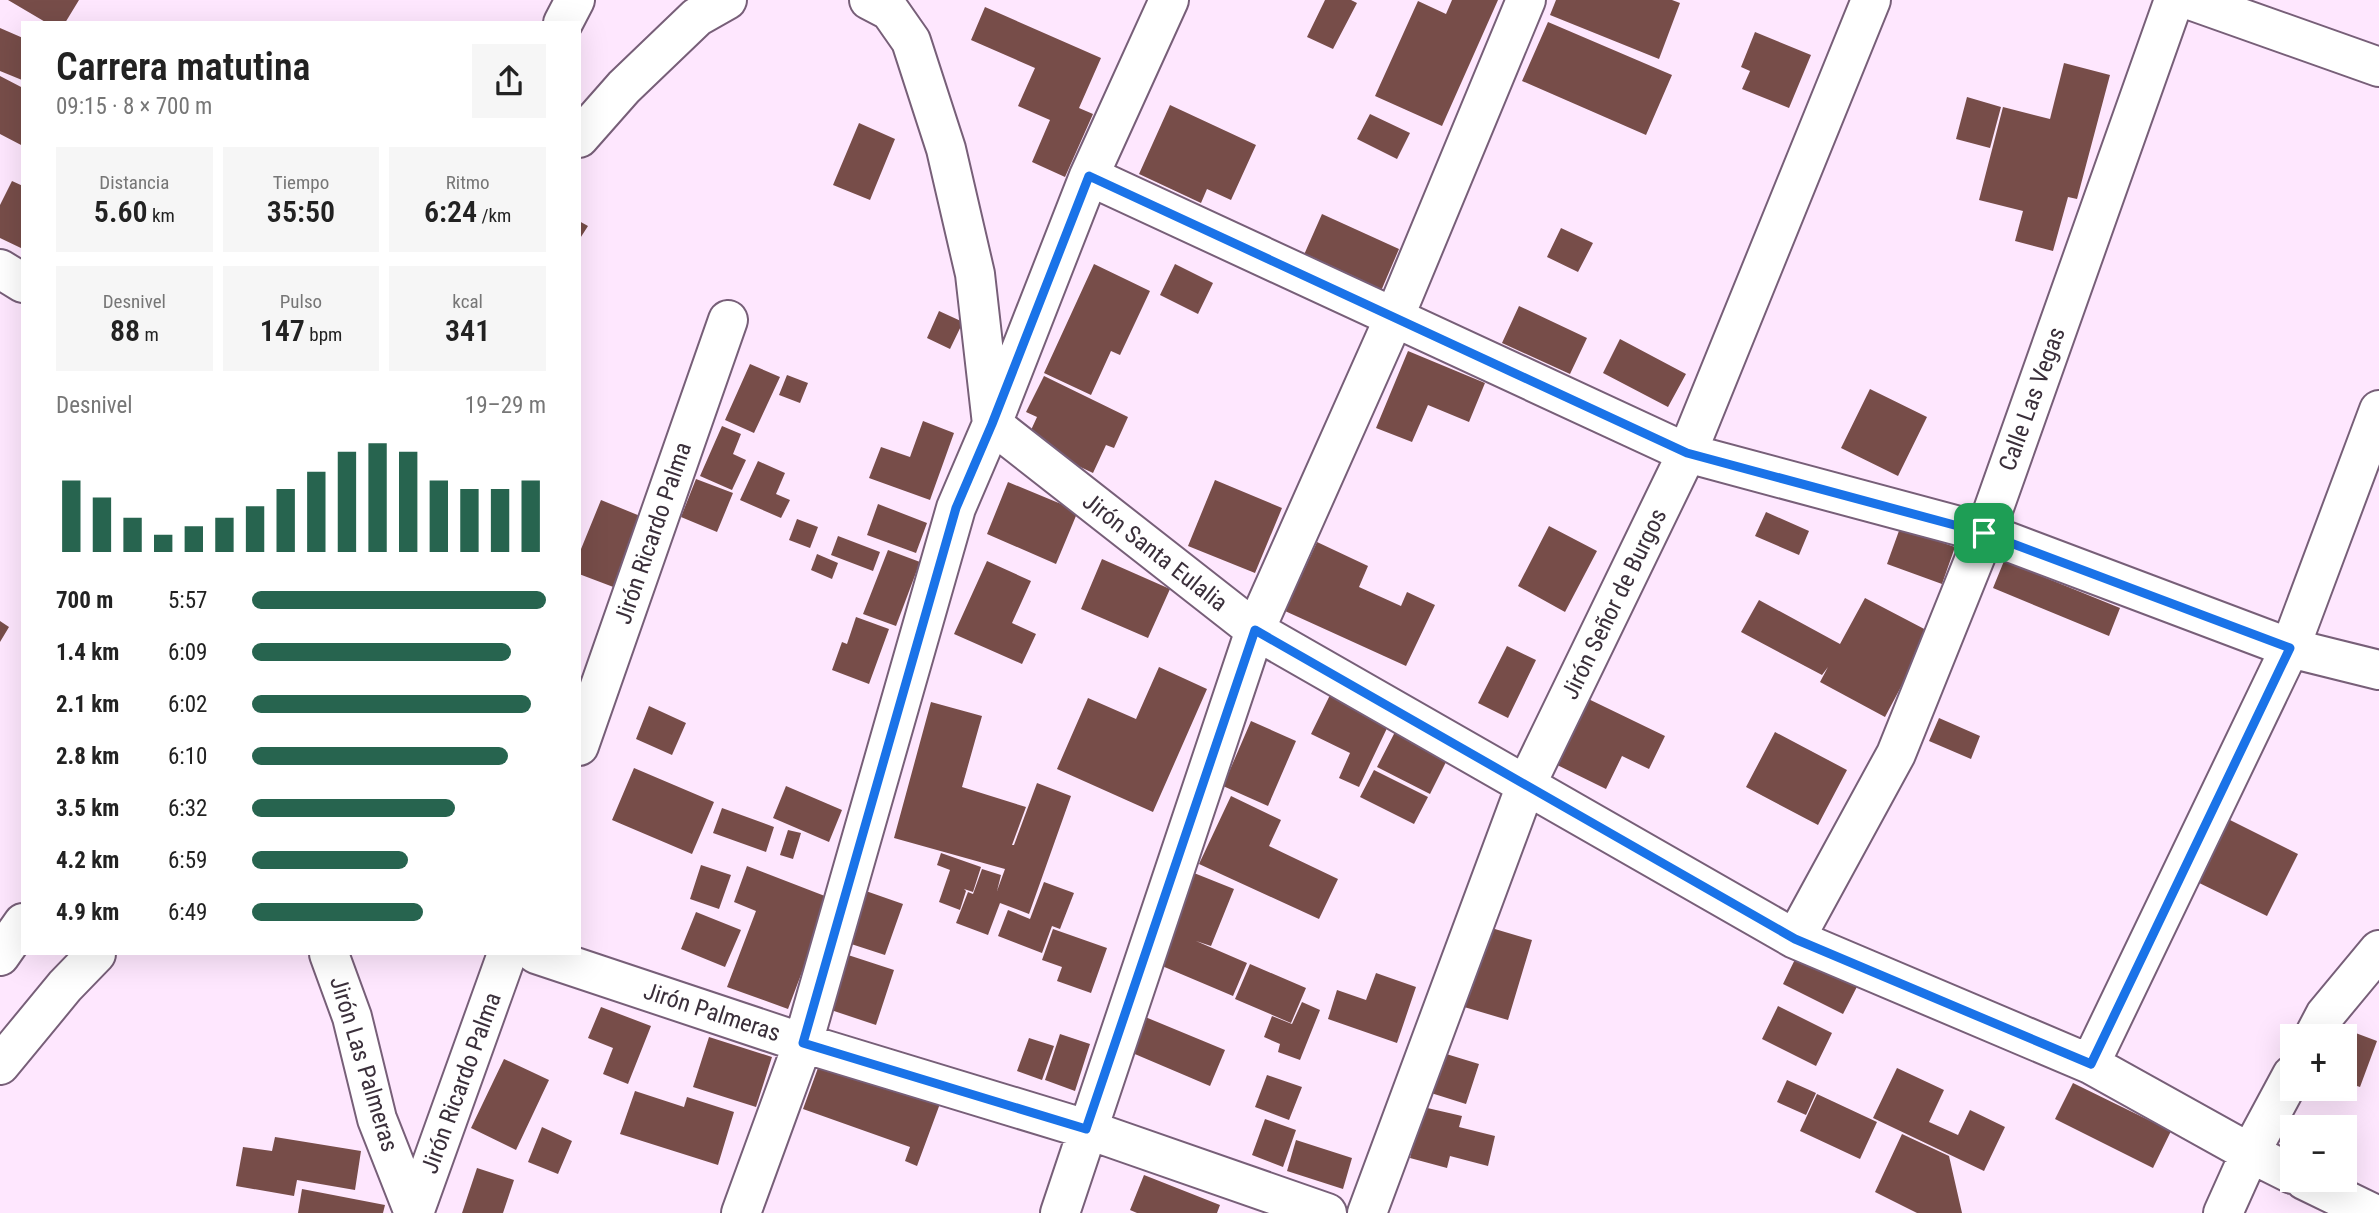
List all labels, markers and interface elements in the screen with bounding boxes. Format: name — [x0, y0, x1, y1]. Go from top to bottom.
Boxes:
button: share — [472, 44, 546, 118]
text: Carrera matutina — [56, 45, 311, 89]
text: 09:15 · 8 × 700 m — [56, 93, 212, 120]
text: Distancia — [99, 171, 169, 194]
text: Tiempo — [273, 171, 329, 194]
text: Ritmo — [446, 171, 490, 194]
text: 5.60 — [94, 194, 148, 229]
text: 35:50 — [267, 194, 335, 229]
text: 6:24 — [424, 194, 477, 229]
text: km — [148, 204, 175, 227]
text: /km — [477, 204, 511, 227]
text: Desnivel — [103, 290, 166, 313]
text: Pulso — [280, 290, 322, 313]
text: kcal — [452, 290, 483, 313]
text: 88 — [110, 313, 140, 348]
text: 147 — [260, 313, 305, 348]
text: 341 — [445, 313, 490, 348]
text: m — [140, 323, 159, 346]
text: bpm — [305, 323, 342, 346]
street label: Calle Las Vegas — [1993, 323, 2071, 475]
text: Desnivel — [56, 392, 133, 419]
text: 19–29 m — [465, 392, 546, 419]
street label: Jirón Ricardo Palma — [609, 438, 697, 628]
street label: Jirón Santa Eulalia — [1077, 487, 1233, 617]
pin — [1954, 503, 2014, 563]
street label: Jirón Señor de Burgos — [1556, 504, 1672, 704]
icon: arrive — [1965, 514, 2003, 552]
text: 700 m — [56, 587, 113, 614]
text: 5:57 — [168, 587, 207, 614]
text: 1.4 km — [56, 639, 119, 666]
text: 6:09 — [168, 639, 207, 666]
text: 2.1 km — [56, 691, 119, 718]
text: 6:02 — [168, 691, 207, 718]
text: 2.8 km — [56, 743, 119, 770]
text: 6:10 — [168, 743, 207, 770]
text: 3.5 km — [56, 795, 119, 822]
text: 6:32 — [168, 795, 207, 822]
text: 4.2 km — [56, 847, 119, 874]
text: 6:59 — [168, 847, 207, 874]
text: 4.9 km — [56, 899, 119, 926]
text: 6:49 — [168, 899, 207, 926]
street label: Jirón Las Palmeras — [324, 973, 404, 1155]
street label: Jirón Palmeras — [640, 977, 784, 1047]
street label: Jirón Ricardo Palma — [415, 989, 507, 1177]
map controls — [2280, 1024, 2357, 1192]
button: + — [2280, 1024, 2357, 1101]
button: − — [2280, 1115, 2357, 1192]

